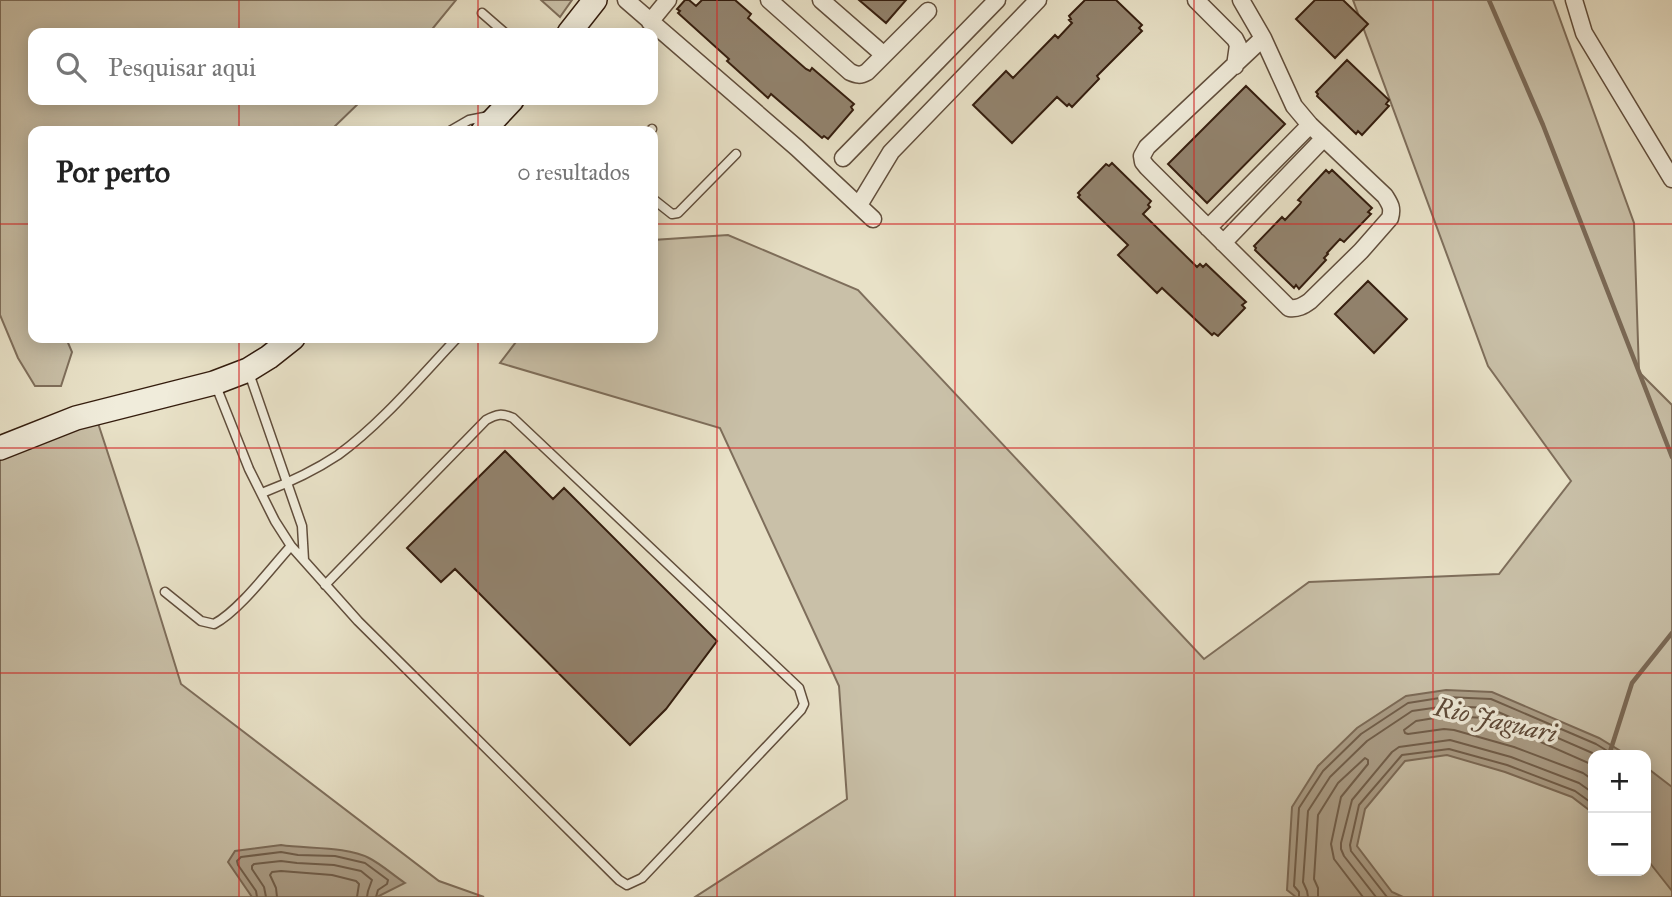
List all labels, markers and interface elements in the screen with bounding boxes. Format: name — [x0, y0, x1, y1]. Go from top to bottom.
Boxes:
search box — [28, 28, 658, 105]
icon: search — [52, 48, 90, 86]
text: Pesquisar aqui — [108, 51, 256, 83]
text: Por perto — [56, 154, 170, 190]
text: 0 resultados — [517, 158, 630, 186]
water label: Rio Jaguari — [1431, 690, 1561, 750]
map controls — [1588, 750, 1651, 876]
button: + — [1588, 750, 1651, 813]
button: − — [1588, 813, 1651, 876]

